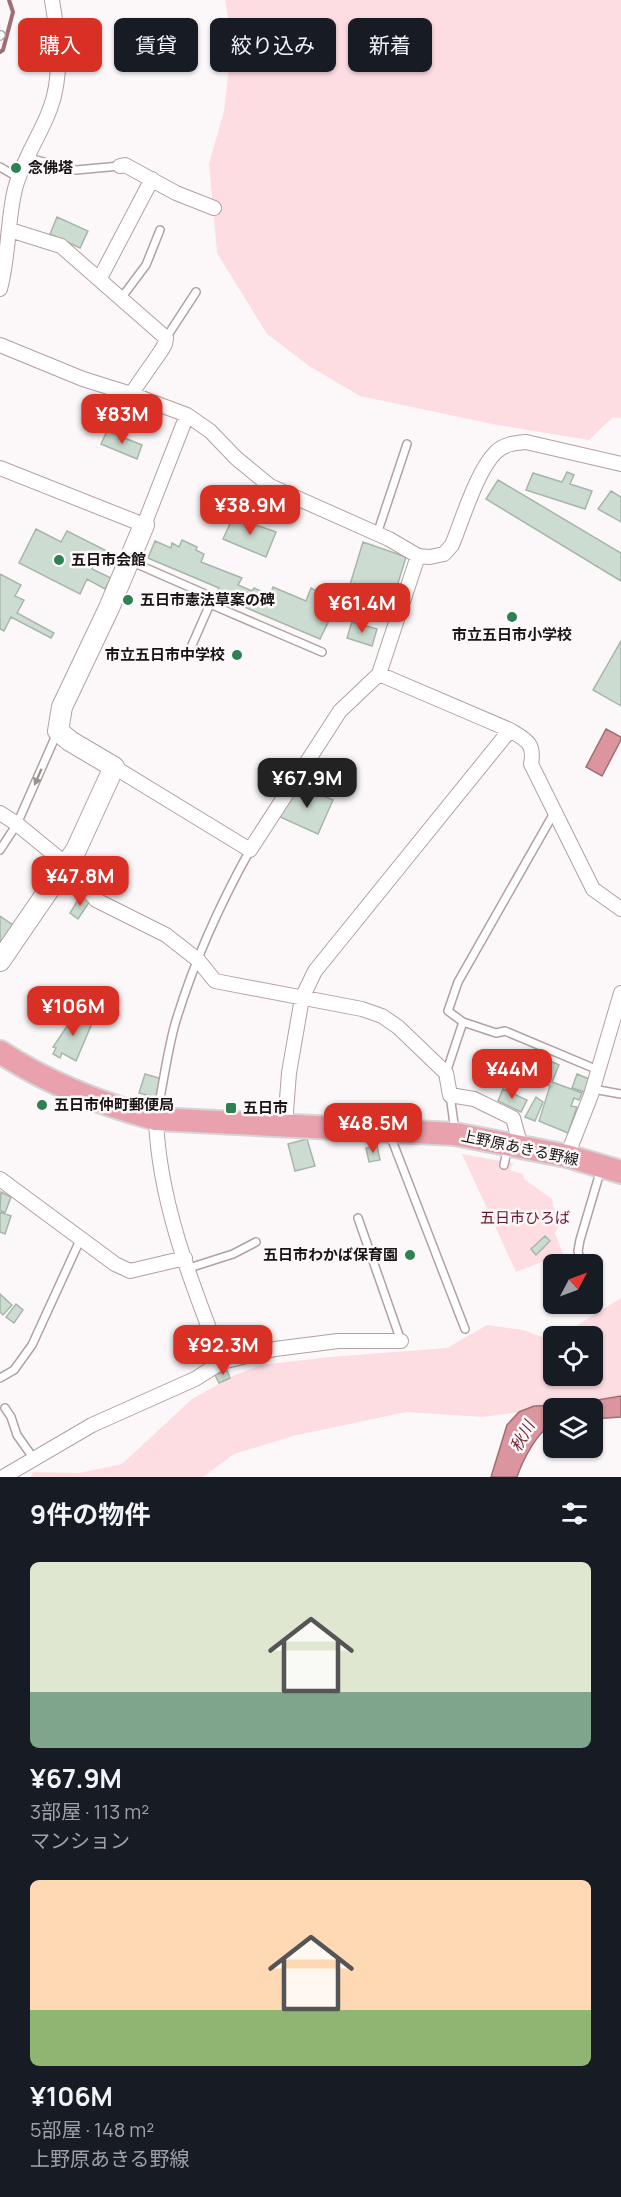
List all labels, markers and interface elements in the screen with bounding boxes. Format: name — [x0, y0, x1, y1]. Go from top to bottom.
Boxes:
chip: 購入 — [18, 18, 102, 72]
chip: 賃貸 — [114, 18, 198, 72]
chip: 絞り込み — [210, 18, 336, 72]
chip: 新着 — [348, 18, 432, 72]
place label: 念佛塔 — [28, 157, 73, 178]
marker: 念佛塔 — [9, 161, 23, 175]
pin: ¥83M — [86, 394, 158, 445]
text: ¥83M — [95, 400, 149, 427]
pin: ¥38.9M — [201, 485, 299, 536]
text: ¥38.9M — [214, 491, 286, 518]
place label: 五日市会館 — [71, 549, 146, 570]
marker: 五日市会館 — [52, 553, 66, 567]
pin: ¥61.4M — [313, 583, 411, 634]
place label: 五日市憲法草案の碑 — [140, 589, 275, 610]
text: ¥61.4M — [328, 589, 396, 616]
marker: 五日市憲法草案の碑 — [121, 593, 135, 607]
marker: 市立五日市小学校 — [505, 610, 519, 624]
place label: 市立五日市小学校 — [452, 624, 572, 645]
place label: 市立五日市中学校 — [105, 644, 225, 665]
marker: 市立五日市中学校 — [230, 648, 244, 662]
pin: ¥67.9M — [258, 758, 356, 809]
text: ¥67.9M — [272, 764, 342, 791]
one-way arrow — [33, 769, 43, 787]
pin: ¥47.8M — [31, 856, 129, 907]
text: ¥47.8M — [46, 862, 114, 889]
pin: ¥106M — [31, 986, 115, 1037]
text: ¥106M — [41, 992, 105, 1019]
pin: ¥44M — [476, 1049, 548, 1100]
text: ¥44M — [486, 1055, 538, 1082]
place label: 五日市仲町郵便局 — [54, 1094, 174, 1115]
place label: 五日市 — [243, 1097, 288, 1118]
marker: 五日市仲町郵便局 — [35, 1098, 49, 1112]
marker: 五日市 — [224, 1101, 238, 1115]
pin: ¥48.5M — [324, 1103, 422, 1154]
text: ¥48.5M — [338, 1109, 408, 1136]
street label: 上野原あきる野線 — [459, 1125, 581, 1170]
park label: 五日市ひろば — [480, 1207, 570, 1228]
place label: 五日市わかば保育園 — [263, 1244, 398, 1265]
marker: 五日市わかば保育園 — [403, 1248, 417, 1262]
north arrow — [543, 1254, 603, 1314]
map controls — [543, 1254, 603, 1458]
pin: ¥92.3M — [174, 1325, 272, 1376]
button: locate — [543, 1326, 603, 1386]
text: ¥92.3M — [187, 1331, 259, 1358]
button: layers — [543, 1398, 603, 1458]
water label: 秋川 — [505, 1415, 540, 1455]
text: 9件の物件 — [30, 1496, 150, 1532]
icon: filters — [558, 1497, 591, 1530]
icon: home — [257, 1601, 365, 1709]
text: ¥67.9M — [30, 1760, 122, 1796]
text: 3部屋 · 113 m² — [30, 1798, 149, 1825]
text: マンション — [30, 1827, 130, 1854]
icon: home — [257, 1919, 365, 2027]
text: ¥106M — [30, 2078, 113, 2114]
text: 5部屋 · 148 m² — [30, 2116, 154, 2143]
text: 上野原あきる野線 — [30, 2145, 190, 2172]

